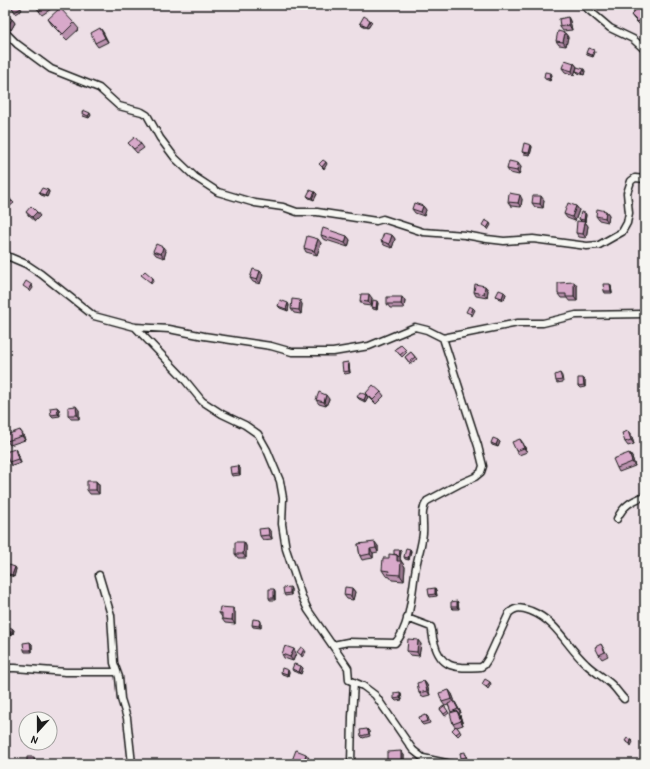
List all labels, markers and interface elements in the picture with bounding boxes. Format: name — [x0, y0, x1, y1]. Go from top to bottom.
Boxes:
north arrow — [18, 711, 58, 751]
text: N — [29, 733, 40, 748]

